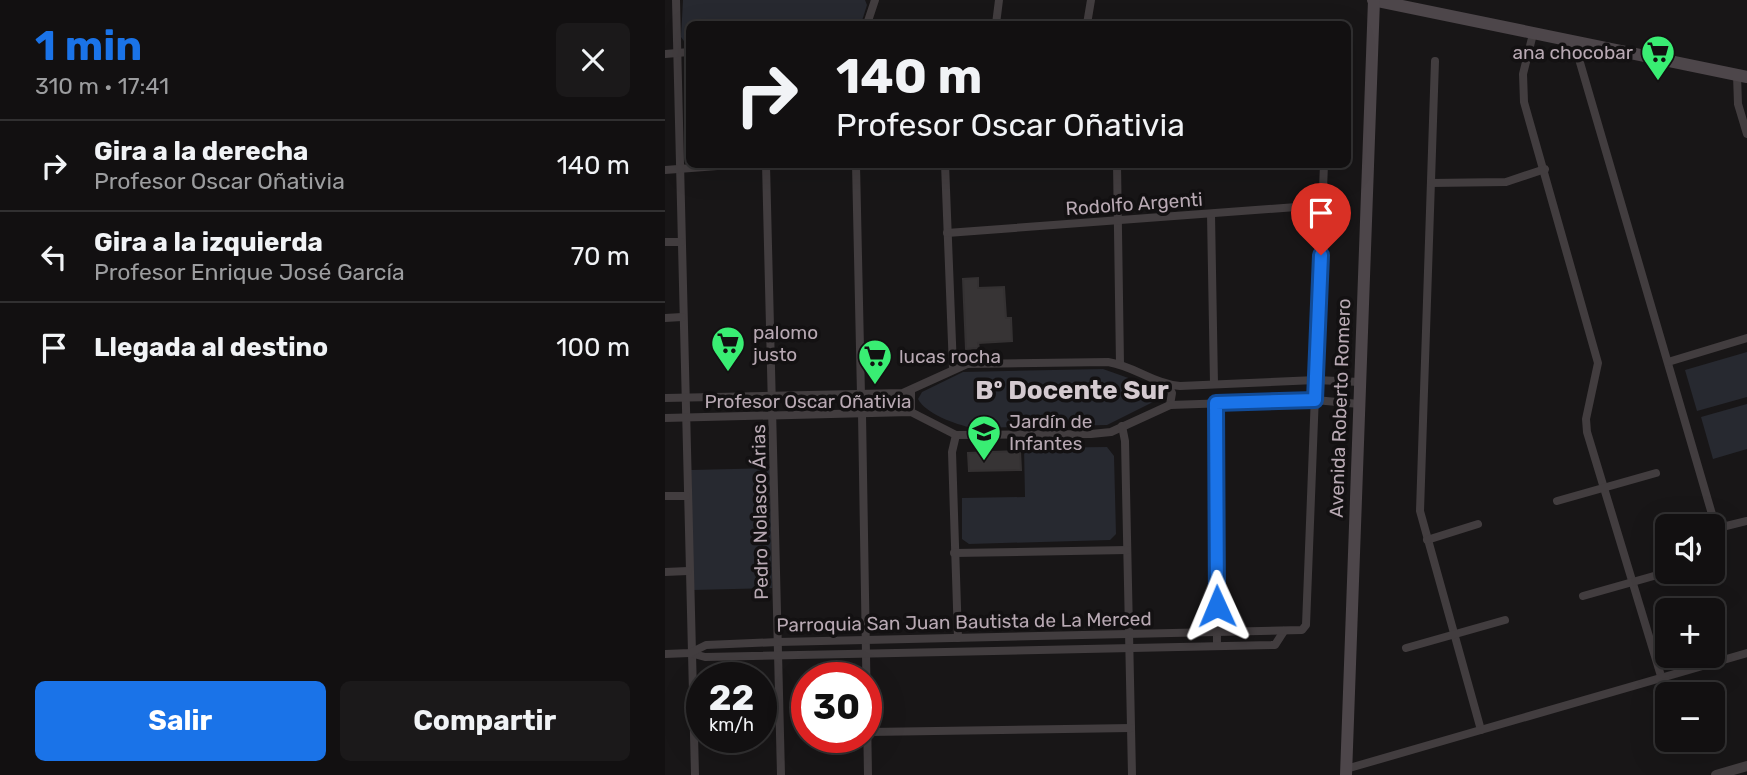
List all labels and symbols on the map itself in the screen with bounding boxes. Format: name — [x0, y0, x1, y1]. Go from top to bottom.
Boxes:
supermarket icon: ana chocobar — [1639, 33, 1677, 82]
place label: ana chocobar — [1512, 41, 1634, 64]
pin — [1291, 183, 1351, 255]
street label: Rodolfo Argenti — [1065, 188, 1203, 220]
street label: Avenida Roberto Romero — [1325, 298, 1355, 518]
place label: palomo justo — [752, 321, 818, 366]
supermarket icon: palomo justo — [709, 324, 747, 373]
supermarket icon: lucas rocha — [856, 337, 894, 386]
place label: lucas rocha — [899, 345, 1001, 368]
district label: Bº Docente Sur — [975, 375, 1169, 406]
street label: Profesor Oscar Oñativia — [704, 390, 912, 413]
place label: Jardín de Infantes — [1009, 410, 1093, 455]
school or university icon: Jardín de Infantes — [965, 413, 1003, 462]
street label: Pedro Nolasco Árias — [747, 424, 773, 600]
position arrow — [1180, 569, 1254, 643]
street label: Parroquia San Juan Bautista de La Merced — [776, 607, 1152, 637]
speed limit sign: 30 — [791, 662, 882, 753]

